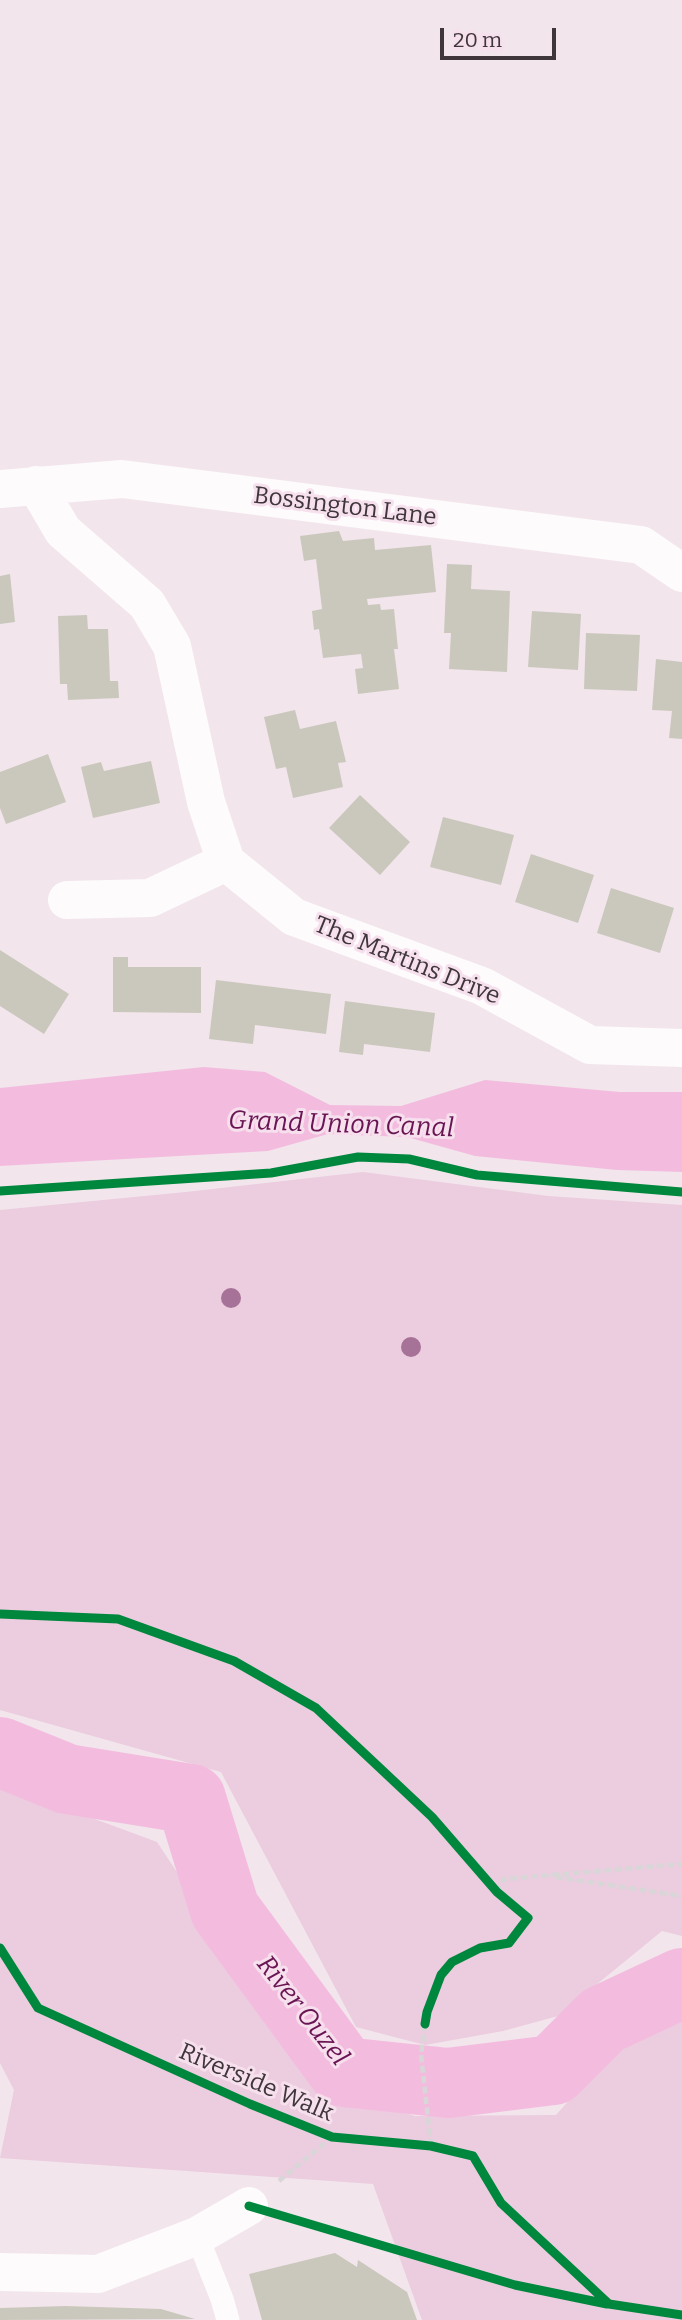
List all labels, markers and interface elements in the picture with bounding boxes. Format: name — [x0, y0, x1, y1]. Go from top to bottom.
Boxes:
scale bar — [444, 14, 560, 58]
text: 20 m — [453, 27, 502, 53]
street label: Bossington Lane — [252, 481, 438, 533]
street label: The Martins Drive — [310, 911, 504, 1011]
water label: Grand Union Canal — [228, 1105, 454, 1145]
water label: River Ouzel — [249, 1950, 355, 2072]
street label: Riverside Walk — [175, 2038, 337, 2128]

